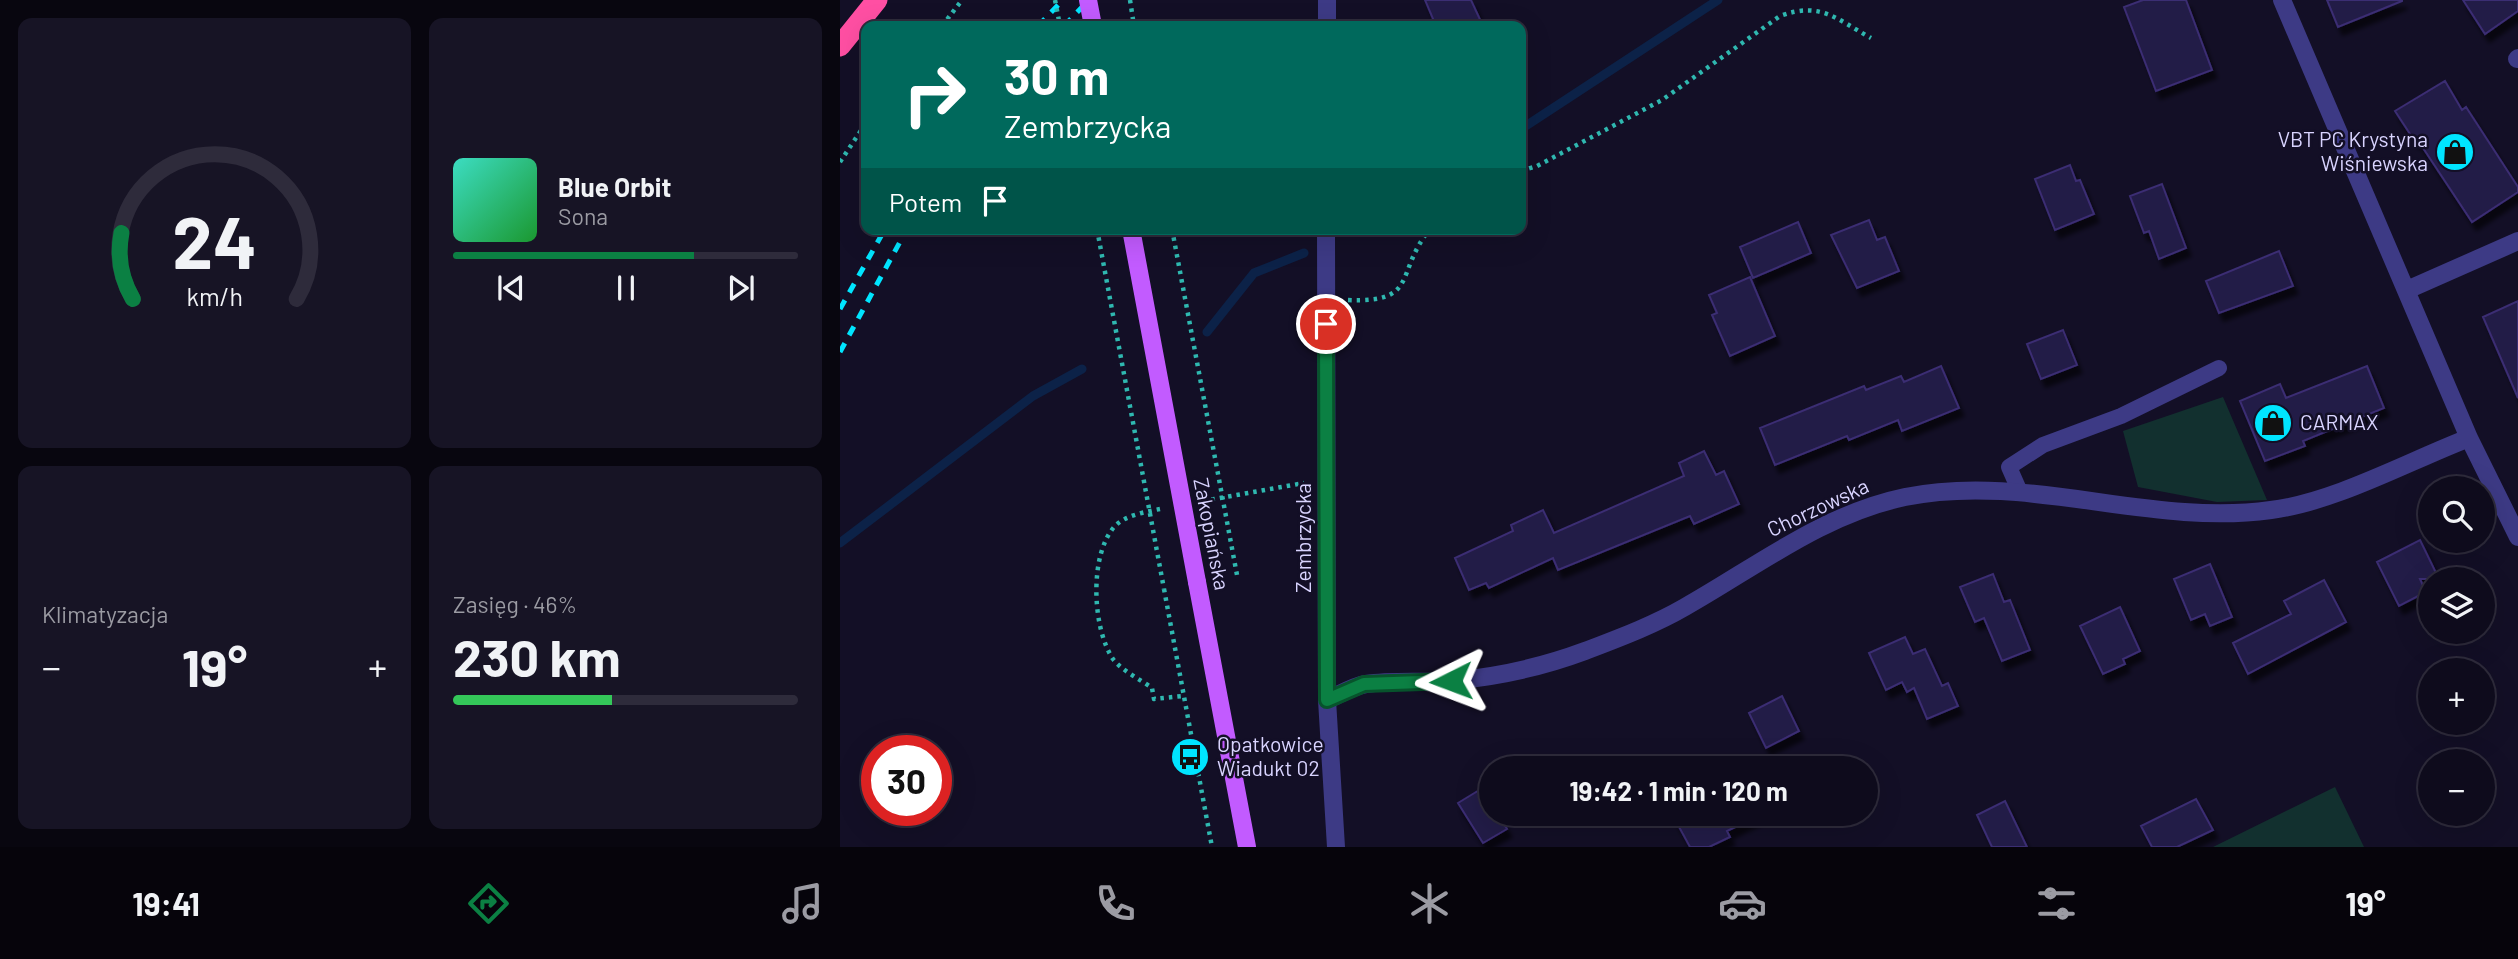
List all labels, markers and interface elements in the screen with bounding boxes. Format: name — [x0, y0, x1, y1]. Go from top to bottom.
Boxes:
text: 30 m — [1004, 46, 1109, 105]
icon: right — [889, 49, 980, 140]
text: Zembrzycka — [1004, 106, 1171, 144]
place label: VBT PC Krystyna Wiśniewska — [2278, 126, 2428, 175]
shop icon: VBT PC Krystyna Wiśniewska — [2434, 131, 2476, 173]
text: Blue Orbit — [558, 171, 671, 202]
icon: arrive — [976, 182, 1014, 220]
text: Potem — [889, 186, 962, 217]
text: 24 — [172, 196, 257, 284]
text: Sona — [558, 202, 608, 230]
icon: previous — [492, 269, 530, 307]
icon: pause — [607, 269, 645, 307]
icon: next — [722, 269, 760, 307]
text: km/h — [186, 281, 243, 311]
pin — [1296, 294, 1356, 354]
icon: arrive — [1307, 305, 1345, 343]
shop icon: CARMAX — [2252, 402, 2294, 444]
place label: CARMAX — [2300, 409, 2378, 434]
street label: Chorzowska — [1763, 472, 1872, 541]
street label: Zakopiańska — [1189, 475, 1236, 592]
map controls — [2418, 476, 2495, 826]
button: search — [2418, 476, 2495, 553]
street label: Zembrzycka — [1290, 483, 1315, 593]
button: layers — [2418, 567, 2495, 644]
text: Zasięg · 46% — [453, 590, 577, 618]
text: Klimatyzacja — [42, 600, 168, 628]
text: 230 km — [453, 625, 621, 687]
text: 19° — [182, 635, 247, 697]
text: − — [42, 643, 61, 689]
text: + — [368, 643, 387, 689]
position arrow — [1414, 644, 1488, 718]
button: + — [2418, 658, 2495, 735]
place label: Opatkowice Wiadukt 02 — [1217, 731, 1324, 780]
speed limit sign: 30 — [861, 735, 952, 826]
bus stop icon: Opatkowice Wiadukt 02 — [1169, 736, 1211, 778]
button: − — [2418, 749, 2495, 826]
text: 19:42 · 1 min · 120 m — [1569, 775, 1788, 806]
icon: directions — [464, 879, 513, 928]
icon: music — [778, 879, 827, 928]
icon: phone — [1091, 879, 1140, 928]
icon: climate — [1405, 879, 1454, 928]
icon: car — [1718, 879, 1767, 928]
icon: filters — [2032, 879, 2081, 928]
text: 19:41 — [132, 884, 200, 922]
text: 19° — [2345, 884, 2386, 922]

